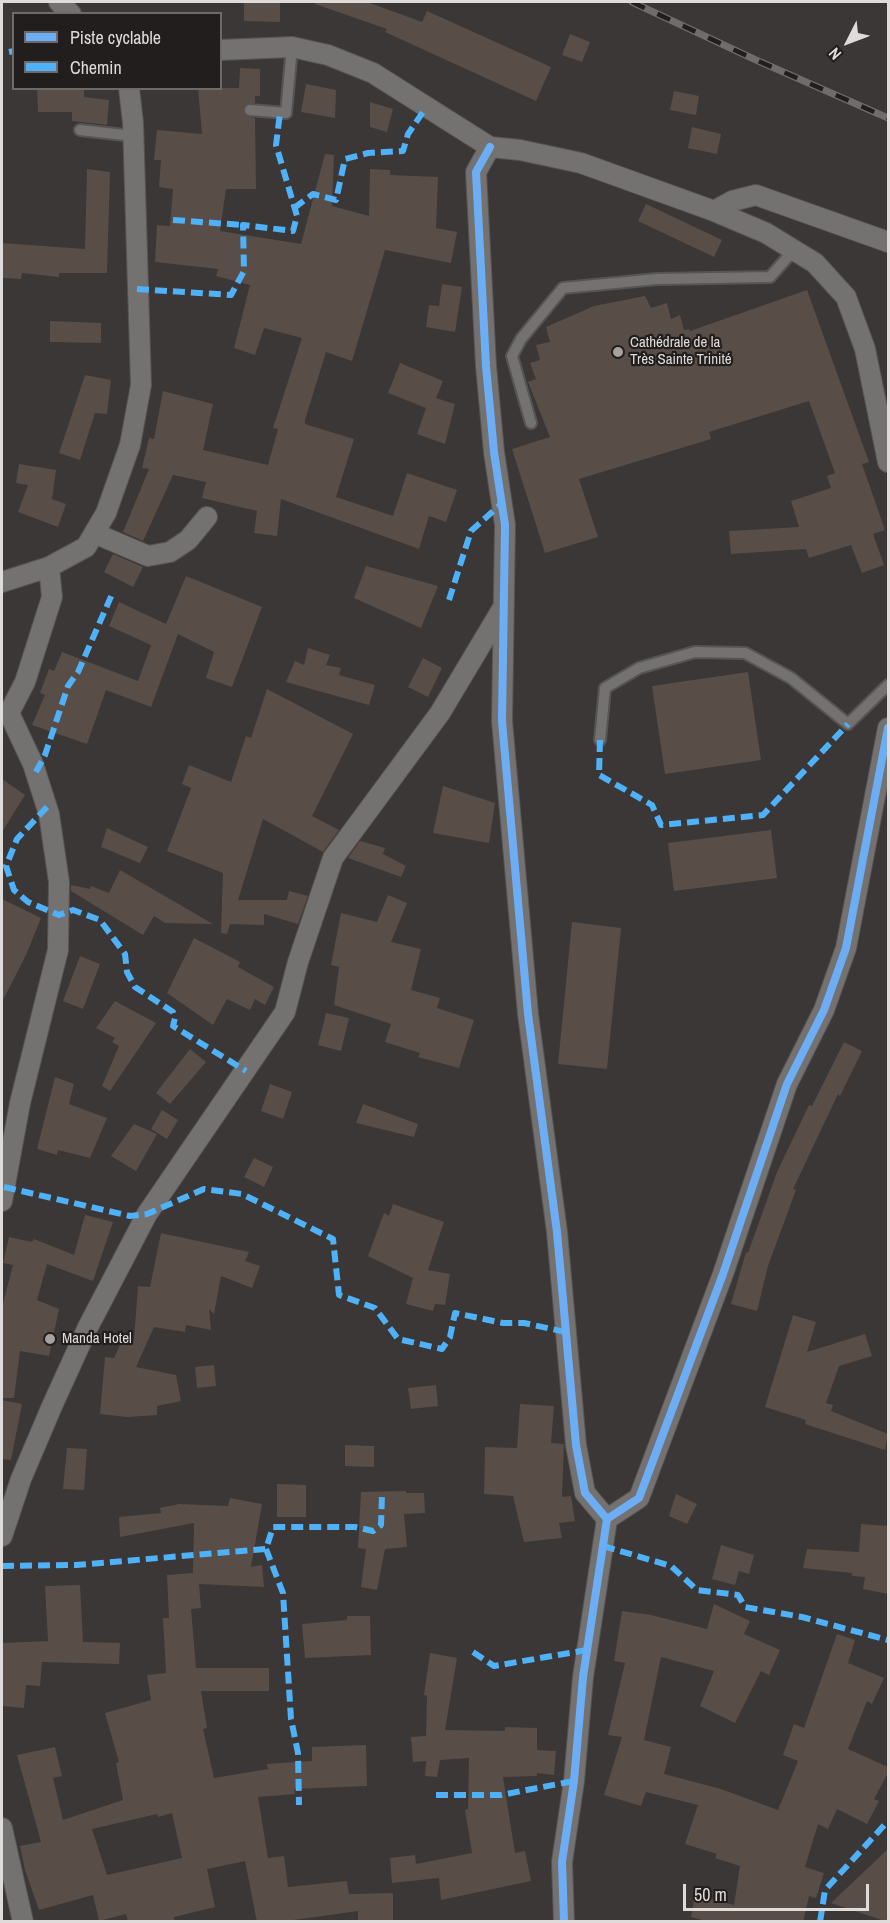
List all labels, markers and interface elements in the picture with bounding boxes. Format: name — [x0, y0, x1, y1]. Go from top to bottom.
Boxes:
legend — [12, 12, 222, 90]
north arrow — [818, 12, 878, 72]
text: Piste cyclable — [70, 25, 161, 50]
text: N — [823, 43, 846, 65]
text: Chemin — [70, 55, 122, 80]
place label: Cathédrale de la Très Sainte Trinité — [630, 334, 732, 369]
marker: Cathédrale de la Très Sainte Trinité — [611, 345, 625, 359]
place label: Manda Hotel — [62, 1330, 132, 1348]
marker: Manda Hotel — [43, 1332, 57, 1346]
scale bar — [686, 1872, 872, 1910]
text: 50 m — [694, 1882, 727, 1907]

